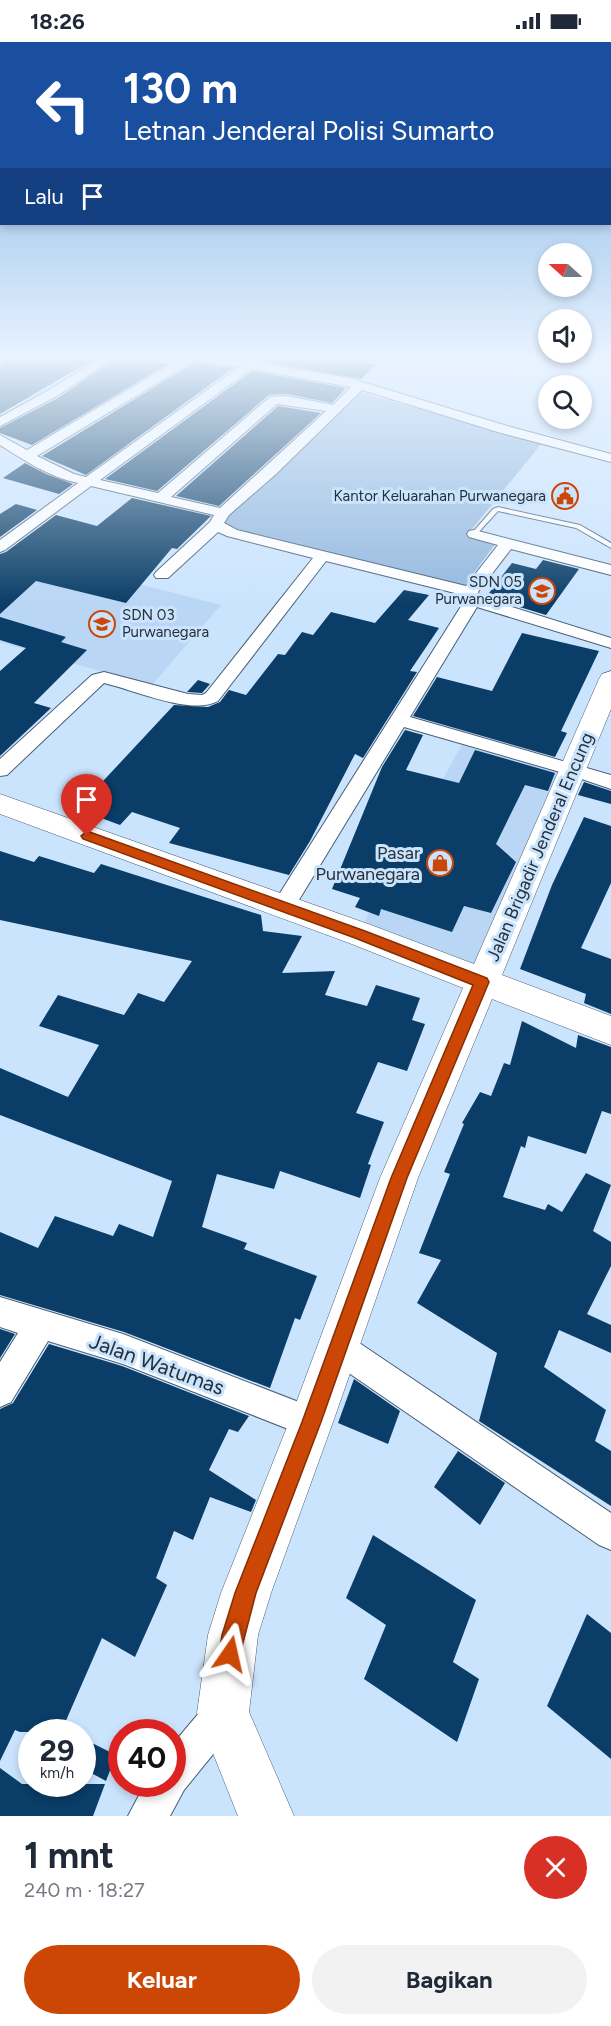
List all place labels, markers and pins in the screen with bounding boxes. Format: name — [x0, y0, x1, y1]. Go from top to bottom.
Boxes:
public building icon: Kantor Keluarahan Purwanegara — [550, 481, 580, 511]
place label: Kantor Keluarahan Purwanegara — [333, 487, 546, 505]
place label: SDN 05 Purwanegara — [435, 573, 522, 608]
school or university icon: SDN 05 Purwanegara — [527, 576, 557, 606]
place label: SDN 03 Purwanegara — [122, 606, 209, 641]
school or university icon: SDN 03 Purwanegara — [87, 609, 117, 639]
pin — [61, 774, 112, 836]
place label: Pasar Purwanegara — [316, 842, 420, 885]
shop icon: Pasar Purwanegara — [425, 848, 455, 878]

